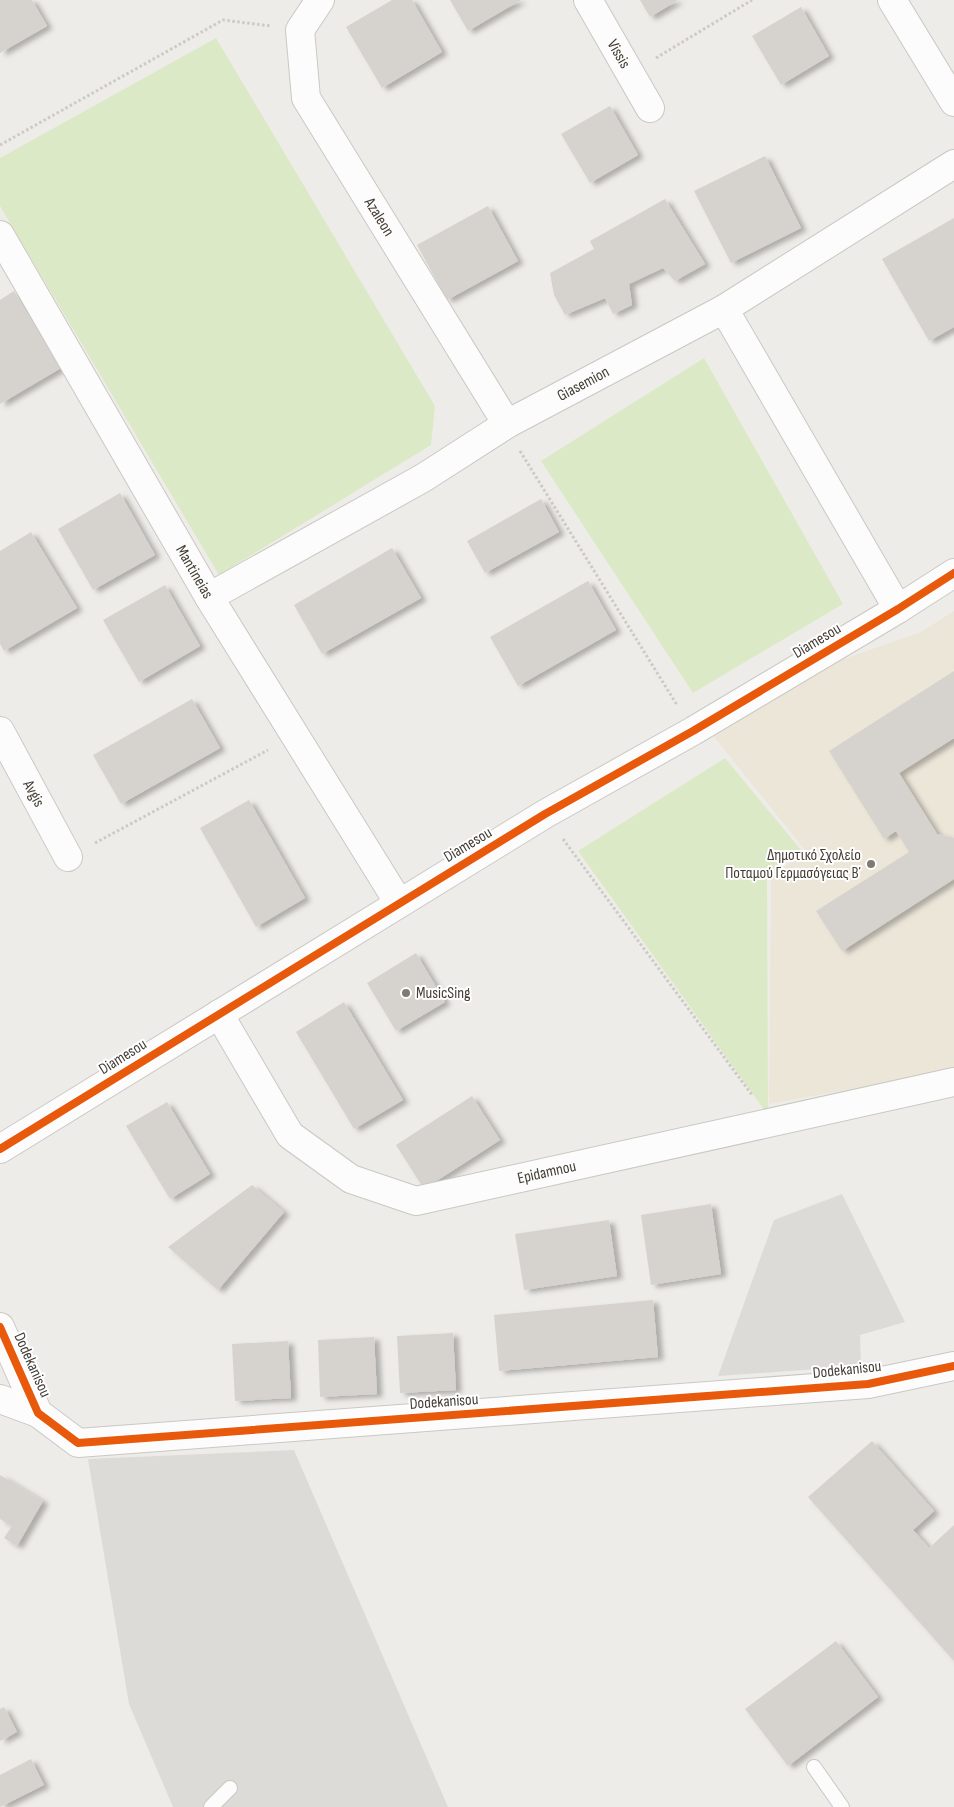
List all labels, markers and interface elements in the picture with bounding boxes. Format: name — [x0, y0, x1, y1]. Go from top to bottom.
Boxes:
street label: Vissis — [603, 36, 635, 72]
street label: Azaleon — [360, 193, 398, 240]
street label: Giasemion — [554, 362, 612, 405]
street label: Mantineias — [172, 542, 218, 602]
street label: Diamesou — [789, 619, 845, 663]
street label: Avgis — [18, 776, 49, 810]
street label: Diamesou — [440, 823, 496, 867]
place label: Δημοτικό Σχολείο Ποταμού Γερμασόγειας Β΄ — [725, 846, 861, 883]
marker: Δημοτικό Σχολείο Ποταμού Γερμασόγειας Β΄ — [865, 858, 877, 870]
place label: MusicSing — [416, 984, 470, 1003]
marker: MusicSing — [400, 987, 412, 999]
street label: Diamesou — [96, 1035, 150, 1079]
street label: Epidamnou — [516, 1156, 578, 1188]
street label: Dodekanisou — [9, 1330, 55, 1400]
street label: Dodekanisou — [812, 1357, 882, 1383]
street label: Dodekanisou — [409, 1390, 479, 1414]

